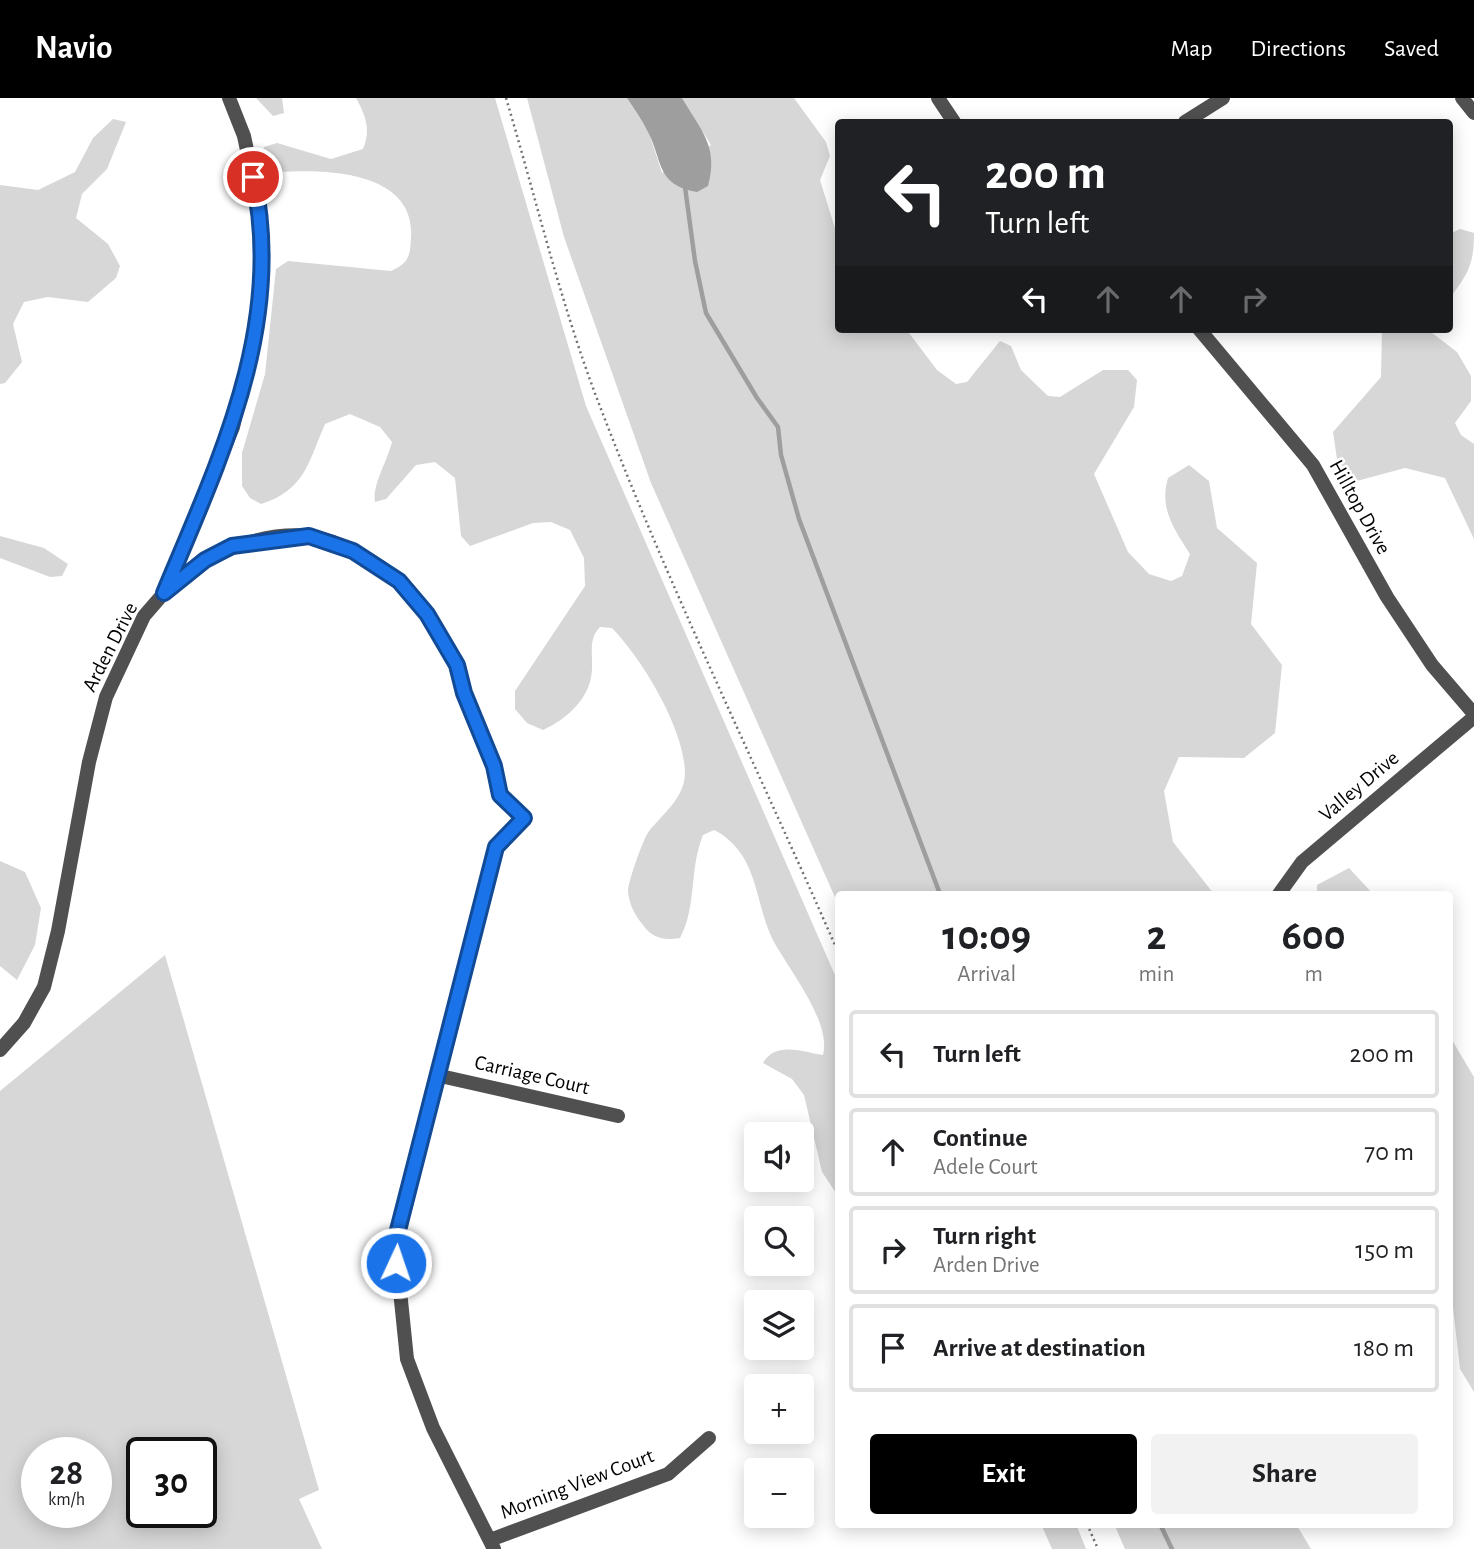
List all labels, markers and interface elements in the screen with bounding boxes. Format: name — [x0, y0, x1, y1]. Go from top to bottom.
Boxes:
text: Navio — [35, 32, 113, 65]
text: Map — [1170, 37, 1212, 61]
text: Directions — [1250, 37, 1346, 61]
text: Saved — [1384, 37, 1439, 61]
pin — [223, 147, 283, 207]
icon: left — [870, 147, 961, 238]
text: 200 m — [985, 149, 1106, 198]
icon: arrive — [234, 158, 272, 196]
text: Turn left — [985, 207, 1089, 239]
icon: left — [1016, 280, 1054, 318]
icon: ahead — [1089, 280, 1127, 318]
icon: ahead — [1162, 280, 1200, 318]
icon: right — [1235, 280, 1273, 318]
street label: Hilltop Drive — [1326, 456, 1394, 558]
street label: Arden Drive — [79, 599, 141, 695]
street label: Valley Drive — [1315, 747, 1403, 825]
text: 10:09 — [942, 915, 1031, 957]
text: 2 — [1146, 915, 1166, 957]
text: 600 — [1282, 915, 1346, 957]
text: Arrival — [957, 963, 1016, 986]
text: min — [1138, 963, 1174, 986]
text: m — [1304, 963, 1323, 986]
icon: left — [874, 1035, 912, 1073]
text: Turn left — [933, 1041, 1021, 1067]
text: 200 m — [1350, 1041, 1414, 1067]
street label: Carriage Court — [473, 1052, 592, 1098]
map controls — [744, 1122, 814, 1528]
button: sound — [744, 1122, 814, 1192]
text: Continue — [933, 1125, 1028, 1151]
icon: ahead — [874, 1133, 912, 1171]
text: 70 m — [1364, 1139, 1414, 1165]
text: Adele Court — [933, 1156, 1038, 1179]
button: search — [744, 1206, 814, 1276]
text: Turn right — [933, 1223, 1036, 1249]
position arrow — [359, 1226, 433, 1300]
icon: right — [874, 1231, 912, 1269]
text: 150 m — [1355, 1237, 1414, 1263]
text: Arden Drive — [933, 1254, 1040, 1277]
button: layers — [744, 1290, 814, 1360]
icon: arrive — [874, 1329, 912, 1367]
text: Arrive at destination — [933, 1335, 1146, 1361]
text: 180 m — [1354, 1335, 1414, 1361]
button: + — [744, 1374, 814, 1444]
button: Exit — [870, 1434, 1137, 1514]
button: Share — [1151, 1434, 1418, 1514]
speed limit sign: 30 — [126, 1437, 217, 1528]
street label: Morning View Court — [497, 1445, 657, 1523]
text: 28 — [50, 1456, 83, 1491]
button: − — [744, 1458, 814, 1528]
text: km/h — [48, 1491, 85, 1509]

